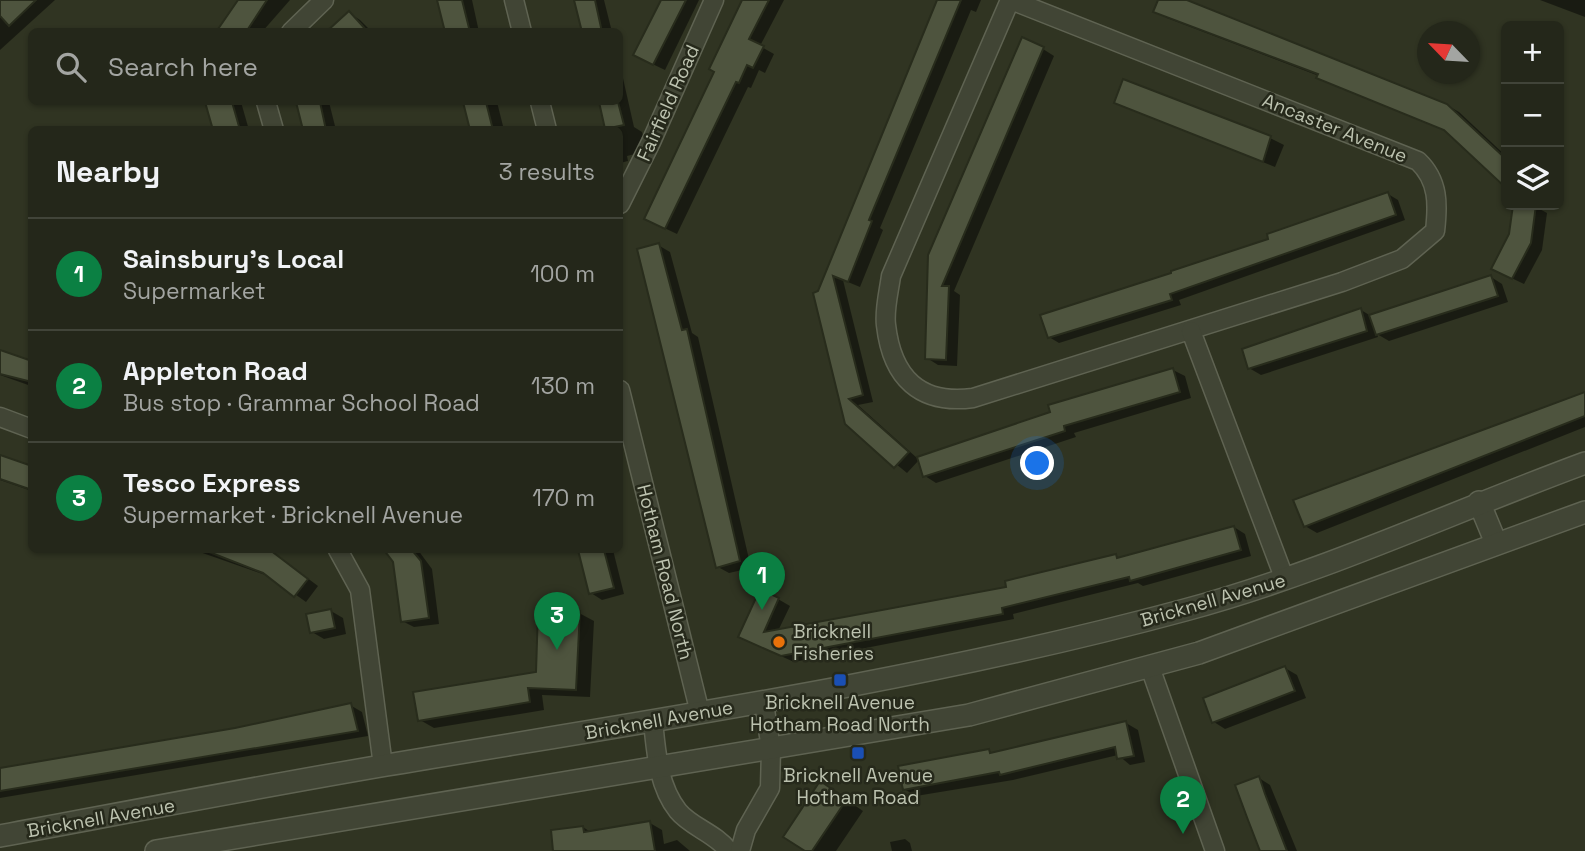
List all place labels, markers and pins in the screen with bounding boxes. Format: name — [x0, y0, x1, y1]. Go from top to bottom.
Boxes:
pin: 1 — [739, 552, 785, 610]
pin: 3 — [534, 592, 580, 650]
place label: Bricknell Fisheries — [793, 619, 874, 666]
marker: Bricknell Fisheries — [771, 634, 787, 650]
marker: Bricknell Avenue Hotham Road North — [832, 672, 848, 688]
place label: Bricknell Avenue Hotham Road North — [750, 690, 930, 737]
marker: Bricknell Avenue Hotham Road — [850, 745, 866, 761]
place label: Bricknell Avenue Hotham Road — [783, 763, 933, 810]
pin: 2 — [1160, 776, 1206, 834]

